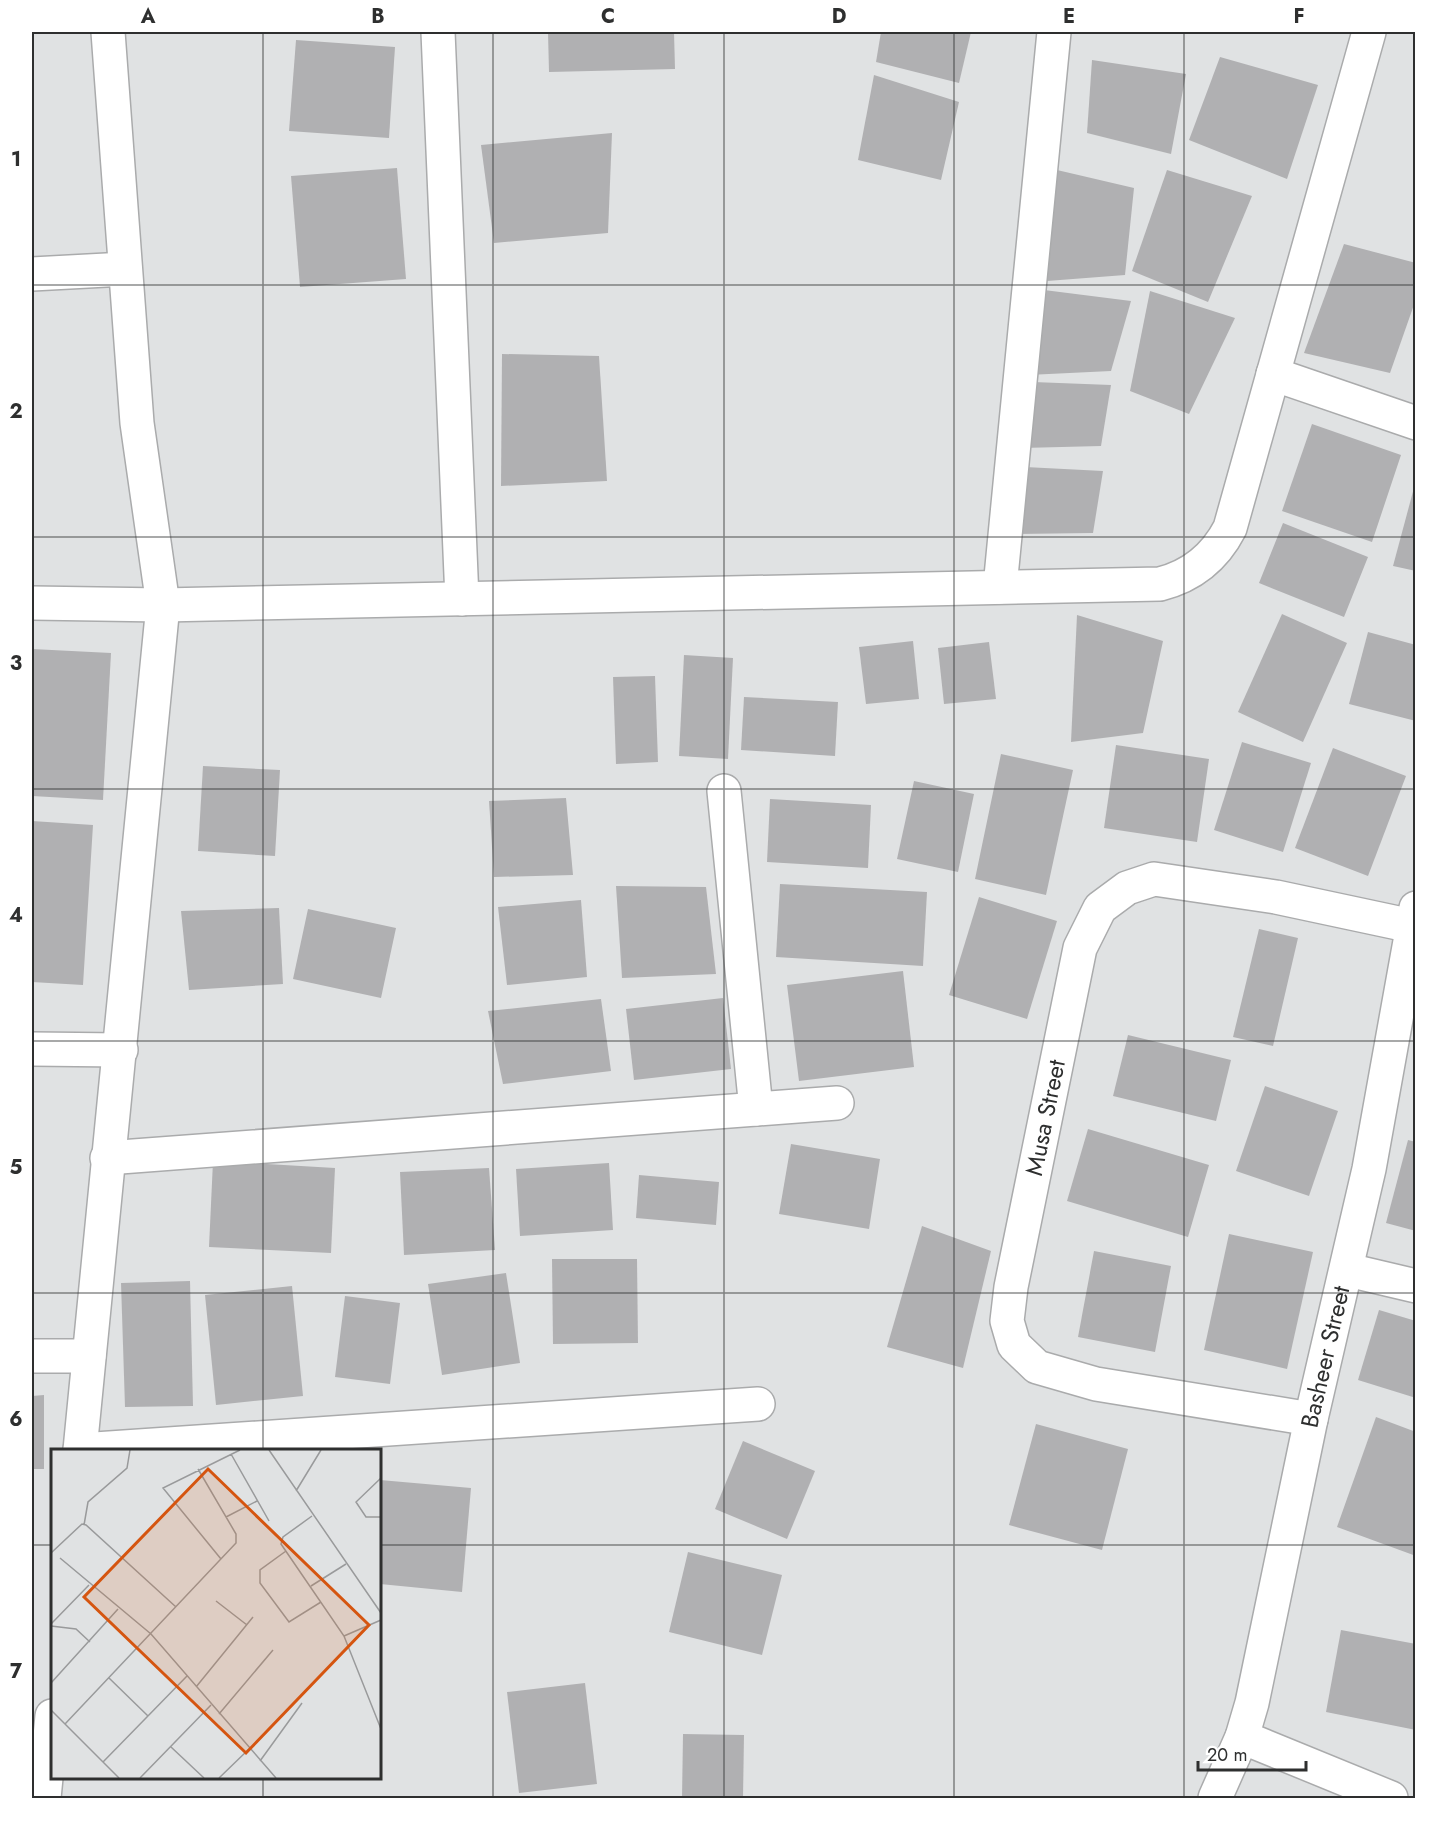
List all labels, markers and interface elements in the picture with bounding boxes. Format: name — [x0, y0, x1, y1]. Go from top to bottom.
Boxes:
text: A — [140, 2, 156, 31]
text: B — [371, 2, 385, 31]
text: C — [601, 2, 615, 31]
text: D — [832, 2, 846, 31]
text: E — [1063, 2, 1075, 31]
text: F — [1293, 2, 1305, 31]
text: 1 — [11, 145, 21, 174]
text: 2 — [9, 397, 23, 426]
text: 3 — [10, 649, 22, 678]
text: 4 — [9, 901, 23, 930]
street label: Musa Street — [1016, 1056, 1074, 1179]
text: 5 — [10, 1153, 23, 1182]
street label: Basheer Street — [1292, 1282, 1358, 1431]
text: 6 — [9, 1405, 23, 1434]
inset map — [51, 1449, 381, 1779]
text: 7 — [10, 1657, 23, 1686]
scale bar — [1198, 1734, 1306, 1772]
text: 20 m — [1207, 1742, 1247, 1768]

